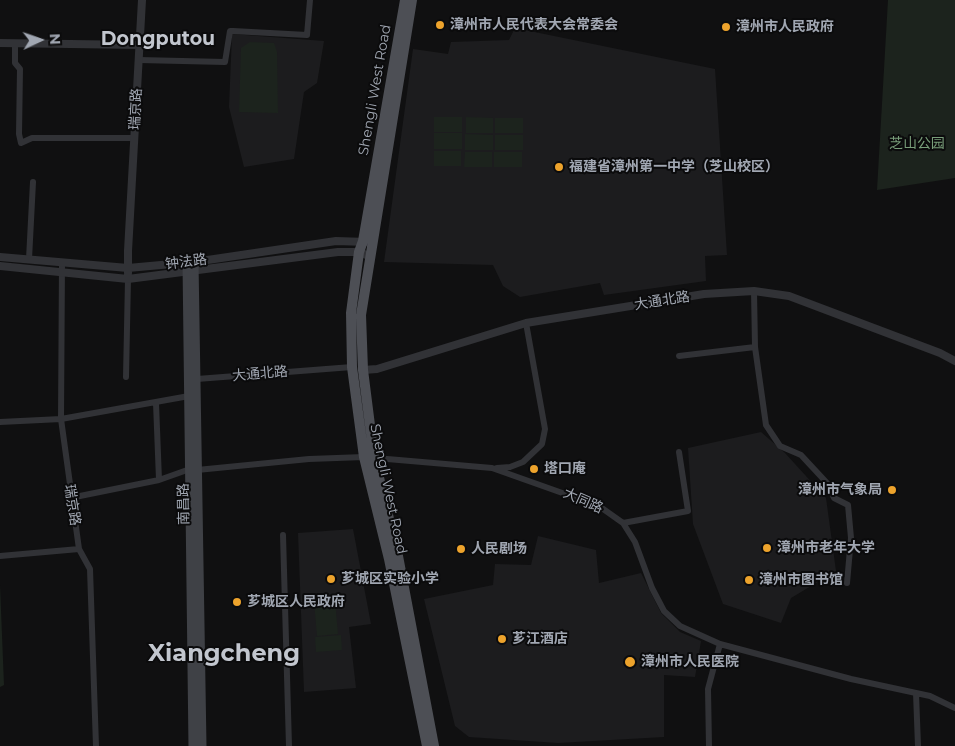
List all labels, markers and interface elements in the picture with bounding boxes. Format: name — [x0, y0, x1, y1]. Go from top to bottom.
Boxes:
north arrow — [15, 15, 65, 65]
place label: 漳州市人民代表大会常委会 — [450, 17, 618, 33]
marker: 漳州市人民代表大会常委会 — [434, 19, 446, 31]
place label: 漳州市人民政府 — [736, 19, 834, 35]
marker: 漳州市人民政府 — [720, 21, 732, 33]
street label: Shengli West Road — [355, 23, 395, 157]
district label: Dongputou — [101, 28, 215, 50]
text: N — [46, 33, 64, 45]
street label: 瑞京路 — [127, 88, 145, 130]
park label: 芝山公园 — [889, 136, 945, 152]
place label: 福建省漳州第一中学（芝山校区） — [569, 159, 779, 175]
marker: 福建省漳州第一中学（芝山校区） — [553, 161, 565, 173]
street label: 钟法路 — [164, 251, 208, 273]
street label: 大通北路 — [633, 288, 691, 314]
street label: 大通北路 — [231, 363, 289, 385]
street label: Shengli West Road — [366, 422, 410, 556]
place label: 塔口庵 — [544, 461, 586, 477]
marker: 塔口庵 — [528, 463, 540, 475]
place label: 漳州市气象局 — [798, 482, 882, 498]
street label: 瑞京路 — [60, 483, 84, 527]
street label: 南昌路 — [175, 483, 193, 525]
marker: 漳州市气象局 — [886, 484, 898, 496]
street label: 大同路 — [560, 485, 606, 517]
place label: 漳州市老年大学 — [777, 540, 875, 556]
place label: 人民剧场 — [471, 541, 527, 557]
marker: 漳州市老年大学 — [761, 542, 773, 554]
marker: 人民剧场 — [455, 543, 467, 555]
place label: 芗城区实验小学 — [341, 571, 439, 587]
place label: 漳州市图书馆 — [759, 572, 843, 588]
marker: 芗城区实验小学 — [325, 573, 337, 585]
marker: 漳州市图书馆 — [743, 574, 755, 586]
place label: 芗城区人民政府 — [247, 594, 345, 610]
marker: 芗城区人民政府 — [231, 596, 243, 608]
place label: 芗江酒店 — [512, 631, 568, 647]
marker: 芗江酒店 — [496, 633, 508, 645]
district label: Xiangcheng — [148, 640, 300, 668]
place label: 漳州市人民医院 — [641, 654, 739, 670]
marker: 漳州市人民医院 — [623, 655, 637, 669]

